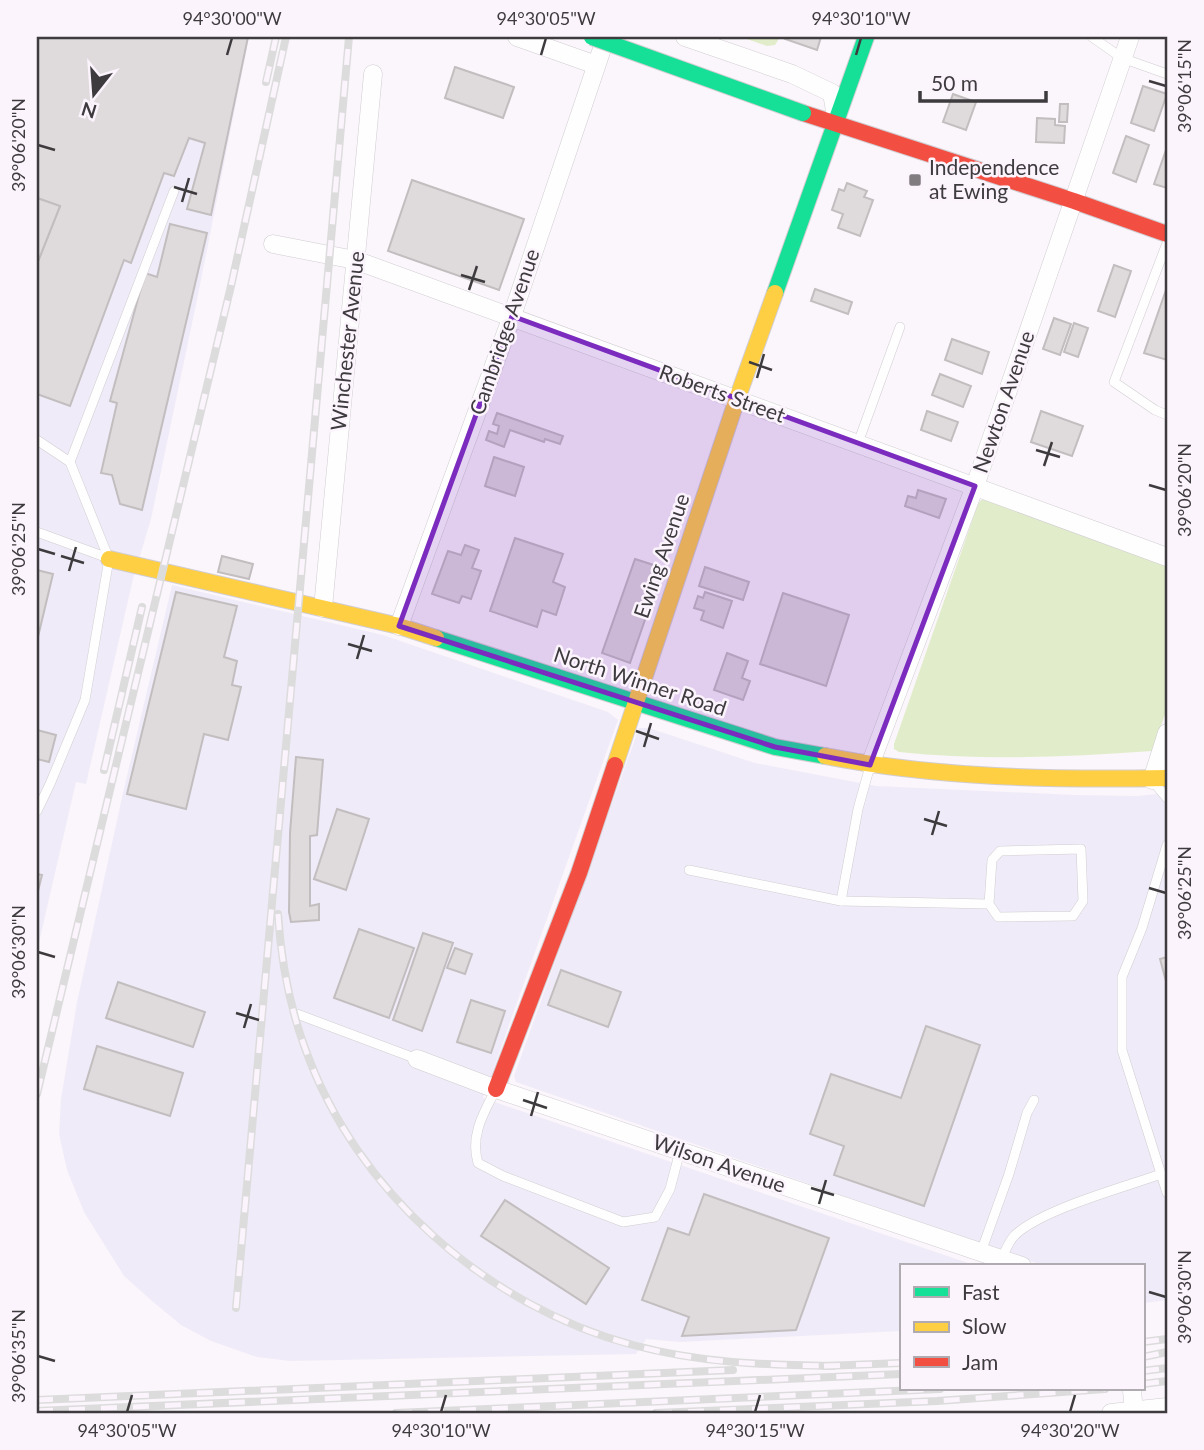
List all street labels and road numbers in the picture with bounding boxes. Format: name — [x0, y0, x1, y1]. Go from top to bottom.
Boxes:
street label: Cambridge Avenue — [463, 245, 544, 418]
street label: Winchester Avenue — [325, 250, 368, 432]
street label: Newton Avenue — [967, 327, 1039, 476]
street label: Roberts Street — [656, 358, 789, 427]
street label: Ewing Avenue — [628, 490, 694, 621]
street label: North Winner Road — [551, 641, 730, 720]
street label: Wilson Avenue — [650, 1128, 789, 1197]

